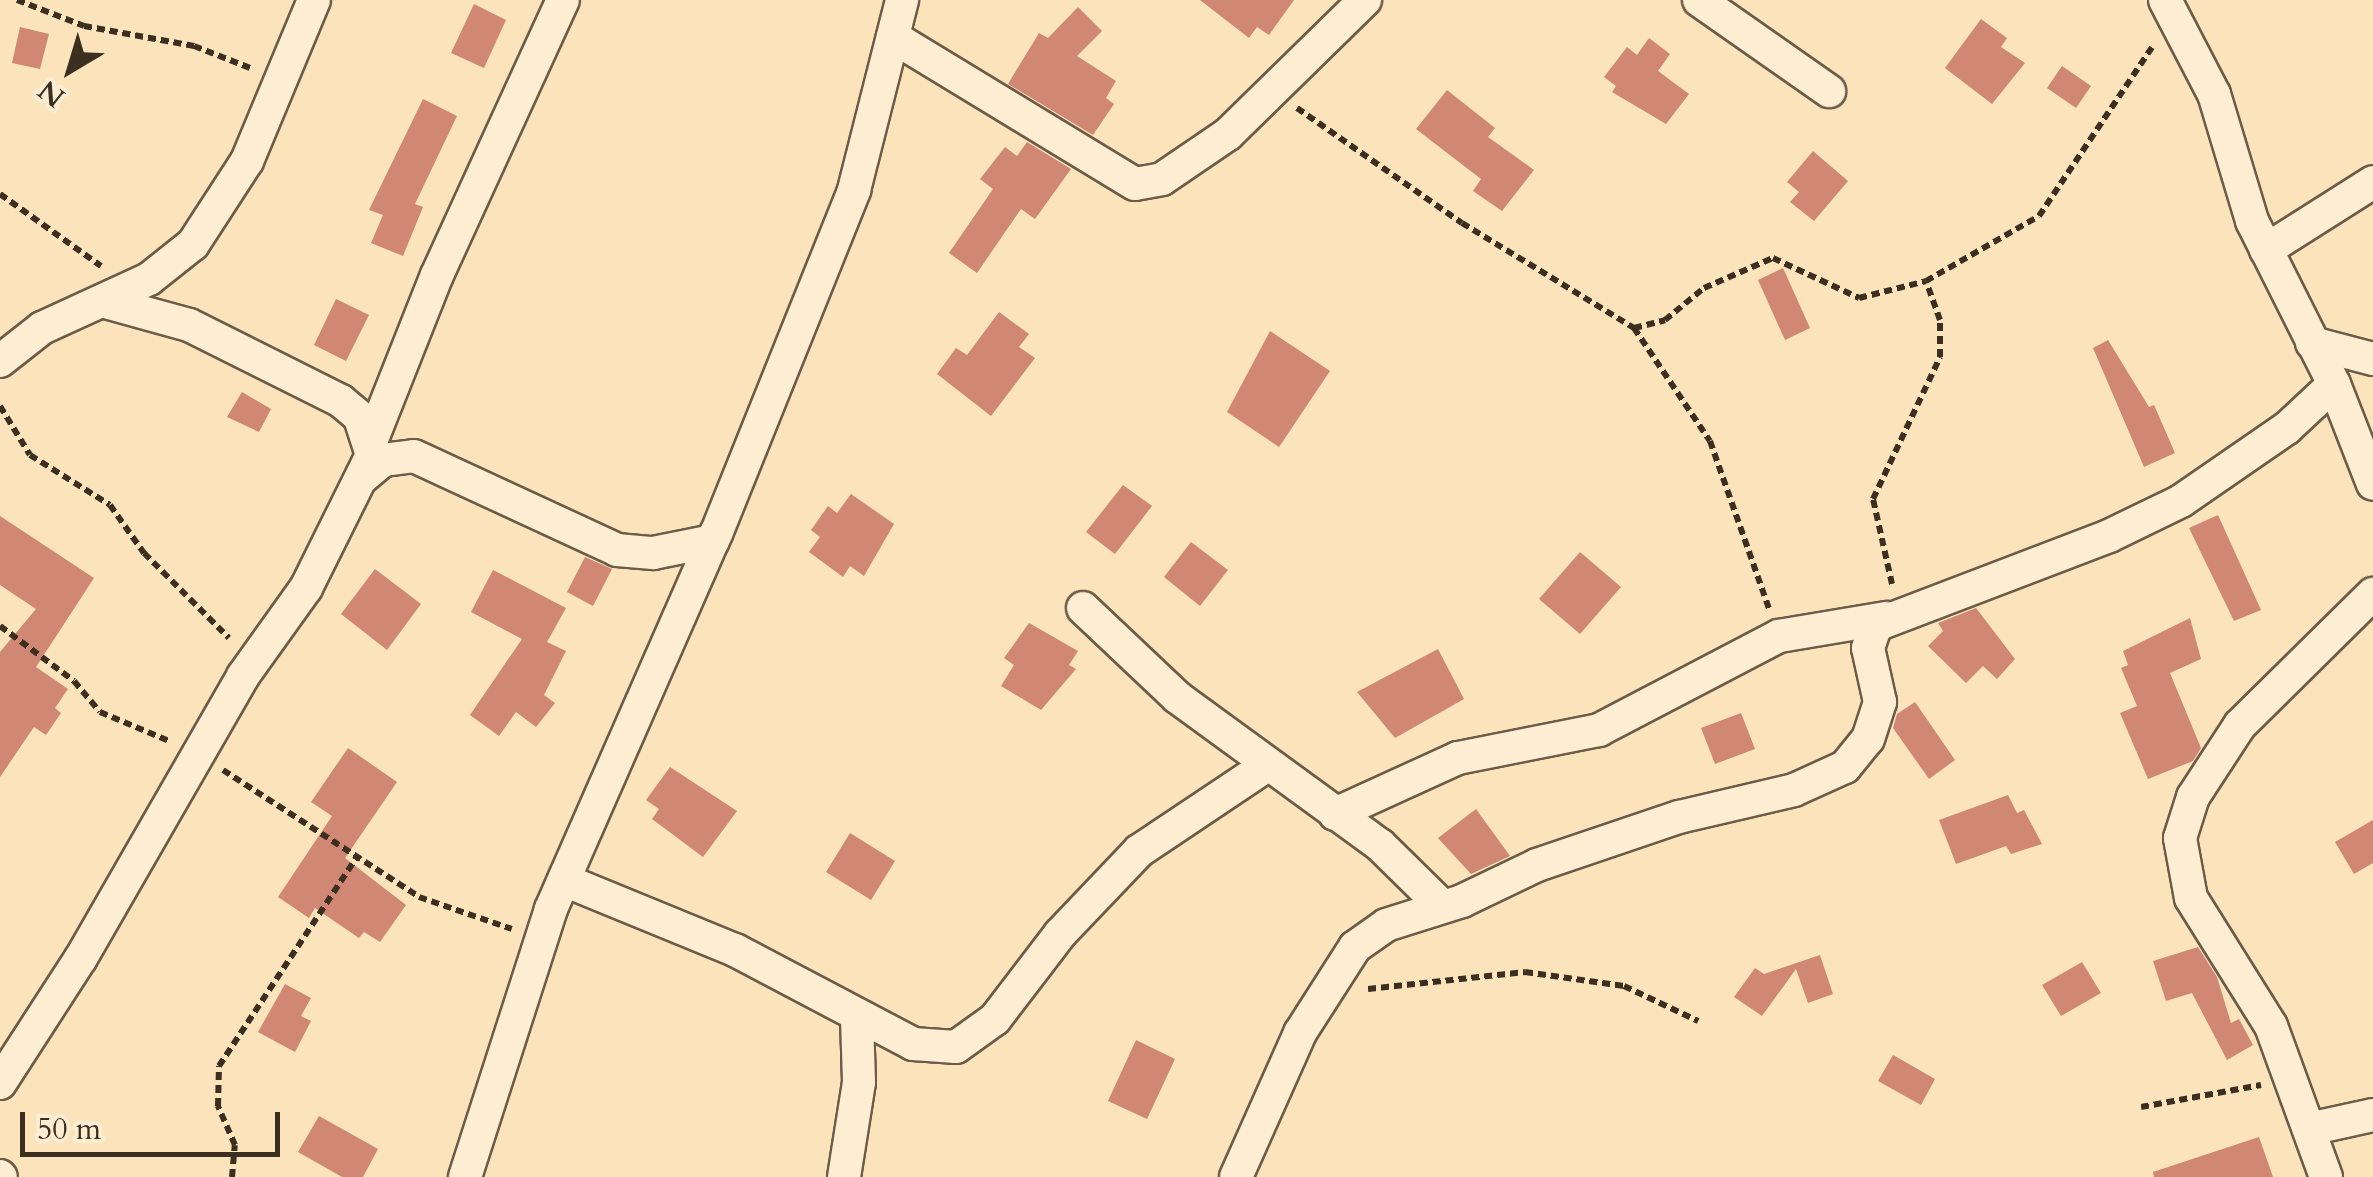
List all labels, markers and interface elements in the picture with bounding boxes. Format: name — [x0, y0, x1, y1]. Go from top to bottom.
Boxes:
north arrow — [20, 20, 120, 120]
text: N — [30, 71, 73, 116]
scale bar — [25, 1092, 285, 1154]
text: 50 m — [37, 1109, 101, 1150]

